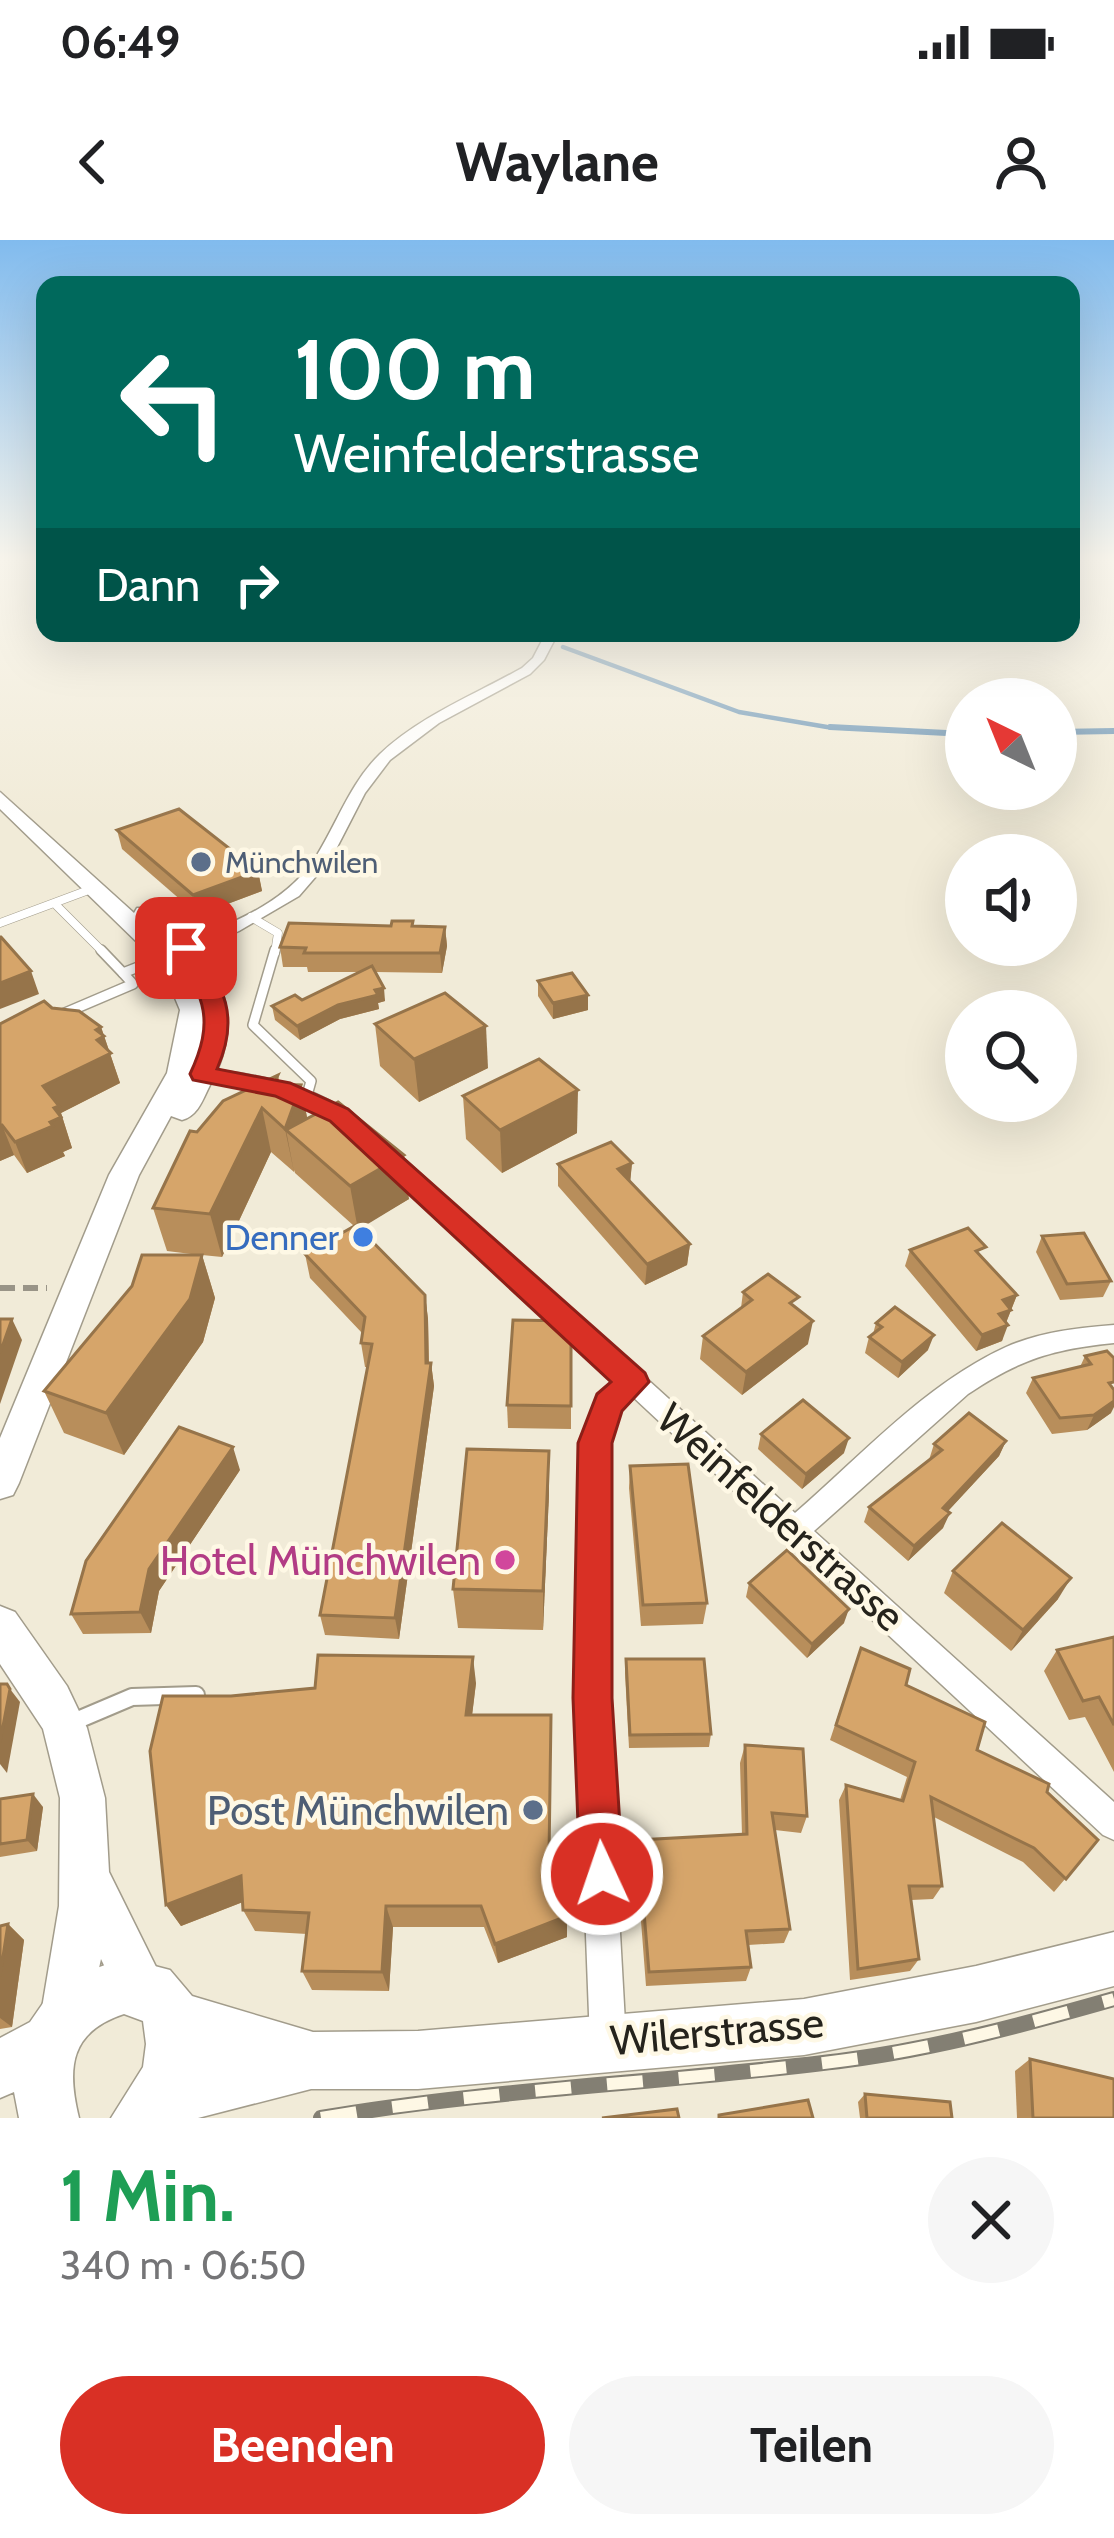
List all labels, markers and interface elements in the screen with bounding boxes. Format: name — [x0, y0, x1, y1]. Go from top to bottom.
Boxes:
text: 06:49 — [60, 15, 180, 69]
icon: back — [60, 129, 126, 195]
text: Waylane — [455, 129, 659, 195]
icon: person — [988, 129, 1054, 195]
text: 100 m — [294, 318, 536, 420]
icon: left — [96, 324, 252, 480]
text: Weinfelderstrasse — [294, 420, 700, 486]
icon: right — [224, 552, 290, 618]
text: Dann — [96, 558, 200, 612]
north arrow — [945, 678, 1077, 810]
map controls — [945, 678, 1077, 1122]
button: sound — [945, 834, 1077, 966]
place label: Münchwilen — [225, 844, 378, 881]
marker: Münchwilen — [188, 849, 214, 875]
pin — [135, 897, 237, 999]
icon: arrive — [153, 915, 219, 981]
button: search — [945, 990, 1077, 1122]
place label: Denner — [225, 1215, 340, 1259]
marker: Denner — [350, 1224, 376, 1250]
street label: Weinfelderstrasse — [646, 1392, 916, 1642]
place label: Hotel Münchwilen — [160, 1534, 481, 1586]
marker: Hotel Münchwilen — [492, 1547, 518, 1573]
place label: Post Münchwilen — [207, 1784, 509, 1836]
marker: Post Münchwilen — [520, 1797, 546, 1823]
position arrow — [539, 1811, 665, 1937]
street label: Wilerstrasse — [608, 1996, 826, 2066]
text: 1 Min. — [60, 2152, 235, 2239]
button: close — [928, 2157, 1054, 2283]
text: 340 m · 06:50 — [60, 2241, 306, 2289]
button: Beenden — [60, 2376, 545, 2514]
button: Teilen — [569, 2376, 1054, 2514]

